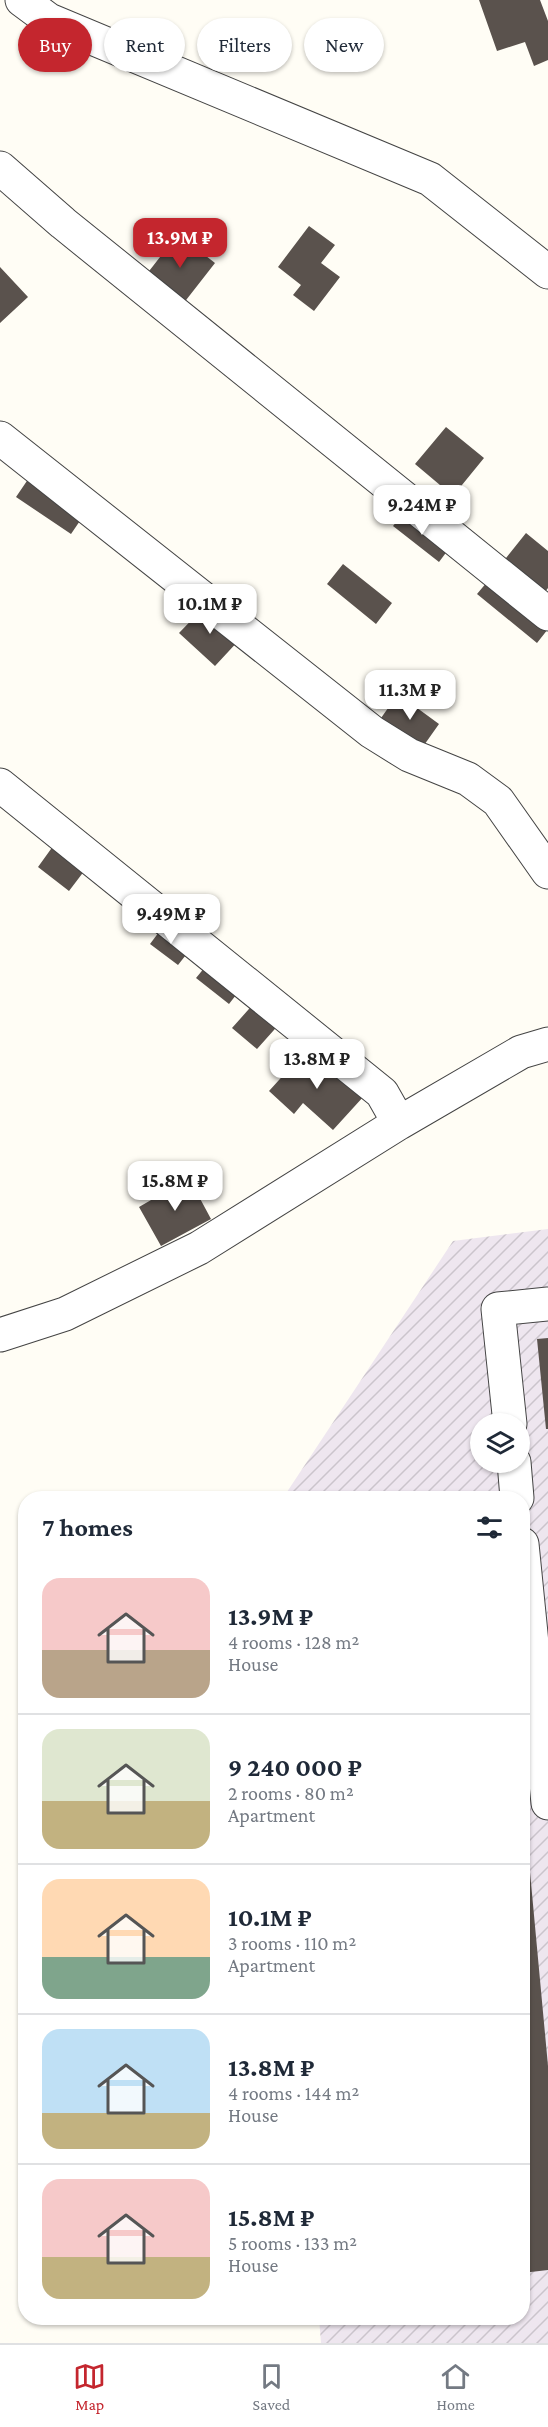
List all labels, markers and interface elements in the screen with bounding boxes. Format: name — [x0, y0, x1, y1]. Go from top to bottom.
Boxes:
chip: Buy — [18, 18, 92, 72]
chip: Rent — [104, 18, 185, 72]
chip: Filters — [197, 18, 292, 72]
chip: New — [304, 18, 384, 72]
pin: 13.9M ₽ — [125, 218, 235, 269]
text: 13.9M ₽ — [147, 226, 213, 248]
pin: 9.24M ₽ — [367, 485, 477, 536]
text: 9.24M ₽ — [387, 493, 457, 515]
pin: 10.1M ₽ — [155, 584, 265, 635]
text: 10.1M ₽ — [178, 592, 242, 614]
pin: 11.3M ₽ — [355, 670, 465, 721]
text: 11.3M ₽ — [379, 678, 441, 700]
pin: 9.49M ₽ — [116, 894, 226, 945]
text: 9.49M ₽ — [136, 902, 206, 924]
pin: 13.8M ₽ — [262, 1039, 372, 1090]
text: 13.8M ₽ — [284, 1047, 350, 1069]
pin: 15.8M ₽ — [120, 1161, 230, 1212]
text: 15.8M ₽ — [142, 1169, 208, 1191]
map controls — [470, 1413, 530, 1473]
button: layers — [470, 1413, 530, 1473]
icon: filters — [473, 1511, 506, 1544]
text: 7 homes — [42, 1513, 133, 1542]
icon: home — [90, 1602, 162, 1674]
text: 13.9M ₽ — [228, 1602, 314, 1631]
text: 4 rooms · 128 m² — [228, 1631, 359, 1653]
text: House — [228, 1653, 278, 1675]
icon: home — [90, 1753, 162, 1825]
text: 9 240 000 ₽ — [228, 1753, 362, 1782]
text: 2 rooms · 80 m² — [228, 1782, 354, 1804]
text: Apartment — [228, 1804, 315, 1826]
icon: home — [90, 1903, 162, 1975]
text: 10.1M ₽ — [228, 1903, 312, 1932]
text: 3 rooms · 110 m² — [228, 1932, 356, 1954]
text: Apartment — [228, 1954, 315, 1976]
icon: home — [90, 2053, 162, 2125]
text: 13.8M ₽ — [228, 2053, 315, 2082]
text: 4 rooms · 144 m² — [228, 2082, 359, 2104]
text: House — [228, 2104, 278, 2126]
icon: home — [90, 2203, 162, 2275]
text: 15.8M ₽ — [228, 2203, 315, 2232]
text: 5 rooms · 133 m² — [228, 2232, 357, 2254]
text: House — [228, 2254, 278, 2276]
tab: Map — [73, 2360, 106, 2413]
tab: Saved — [253, 2360, 290, 2413]
tab: Home — [436, 2360, 475, 2413]

